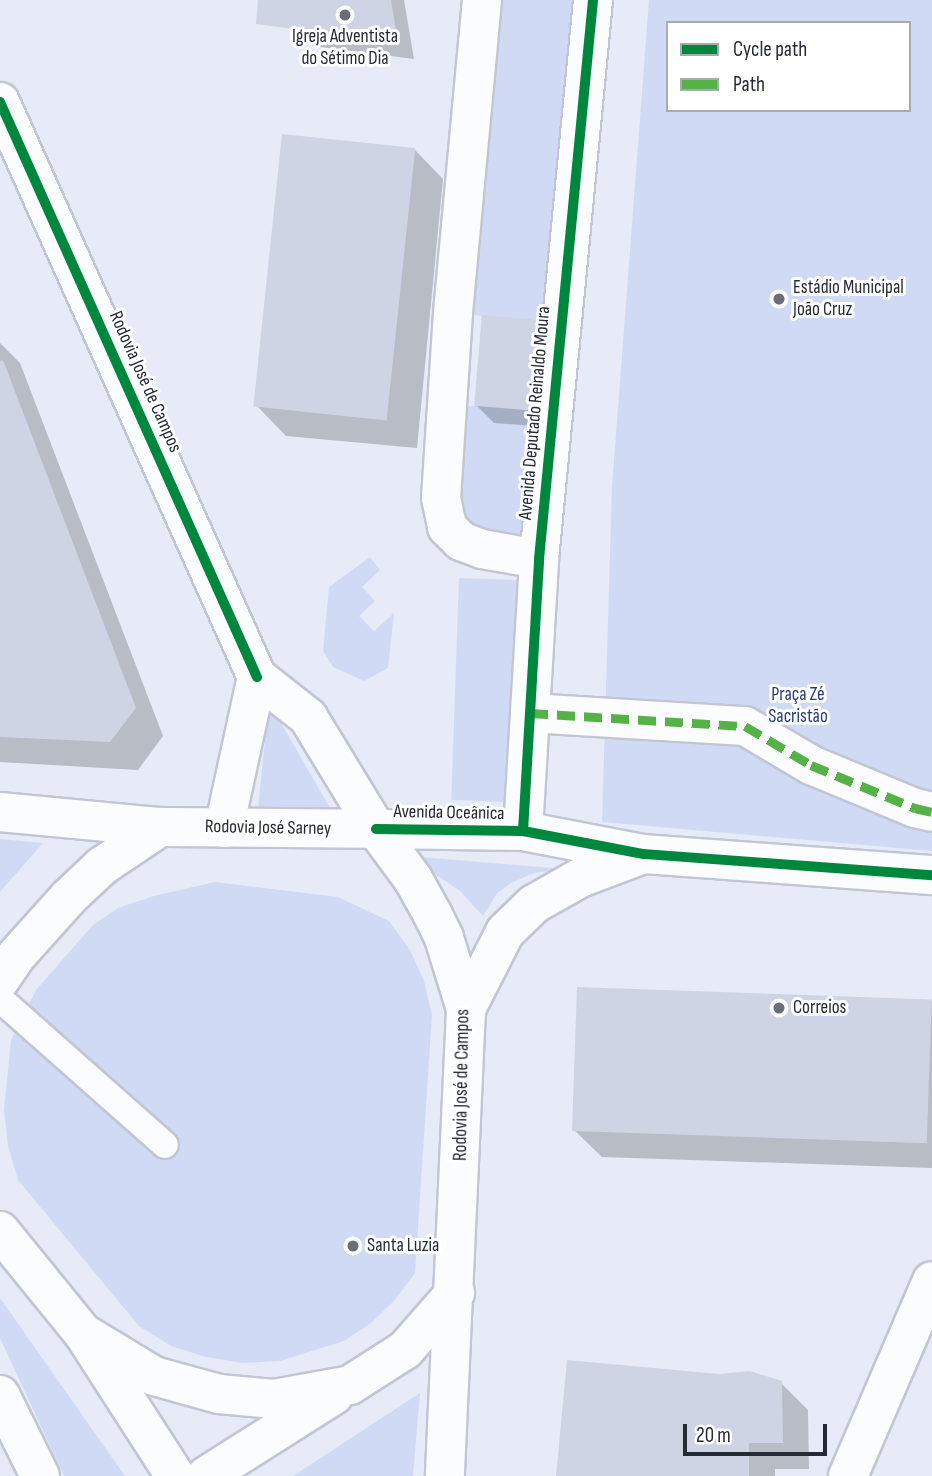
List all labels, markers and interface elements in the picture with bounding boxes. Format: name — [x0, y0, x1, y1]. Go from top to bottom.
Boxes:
marker: Igreja Adventista do Sétimo Dia — [337, 7, 353, 23]
legend — [666, 21, 911, 112]
place label: Igreja Adventista do Sétimo Dia — [292, 26, 398, 70]
text: Cycle path — [733, 37, 807, 62]
text: Path — [733, 72, 765, 97]
place label: Estádio Municipal João Cruz — [793, 277, 904, 321]
marker: Estádio Municipal João Cruz — [771, 291, 787, 307]
street label: Avenida Deputado Reinaldo Moura — [514, 305, 556, 521]
street label: Rodovia José de Campos — [104, 308, 186, 456]
park label: Praça Zé Sacristão — [768, 684, 828, 728]
street label: Avenida Oceânica — [393, 801, 505, 825]
street label: Rodovia José Sarney — [205, 815, 331, 841]
place label: Correios — [793, 997, 846, 1019]
marker: Correios — [771, 1000, 787, 1016]
street label: Rodovia José de Campos — [449, 1009, 475, 1161]
place label: Santa Luzia — [367, 1235, 439, 1257]
marker: Santa Luzia — [345, 1238, 361, 1254]
scale bar — [687, 1410, 830, 1454]
text: 20 m — [696, 1423, 731, 1448]

